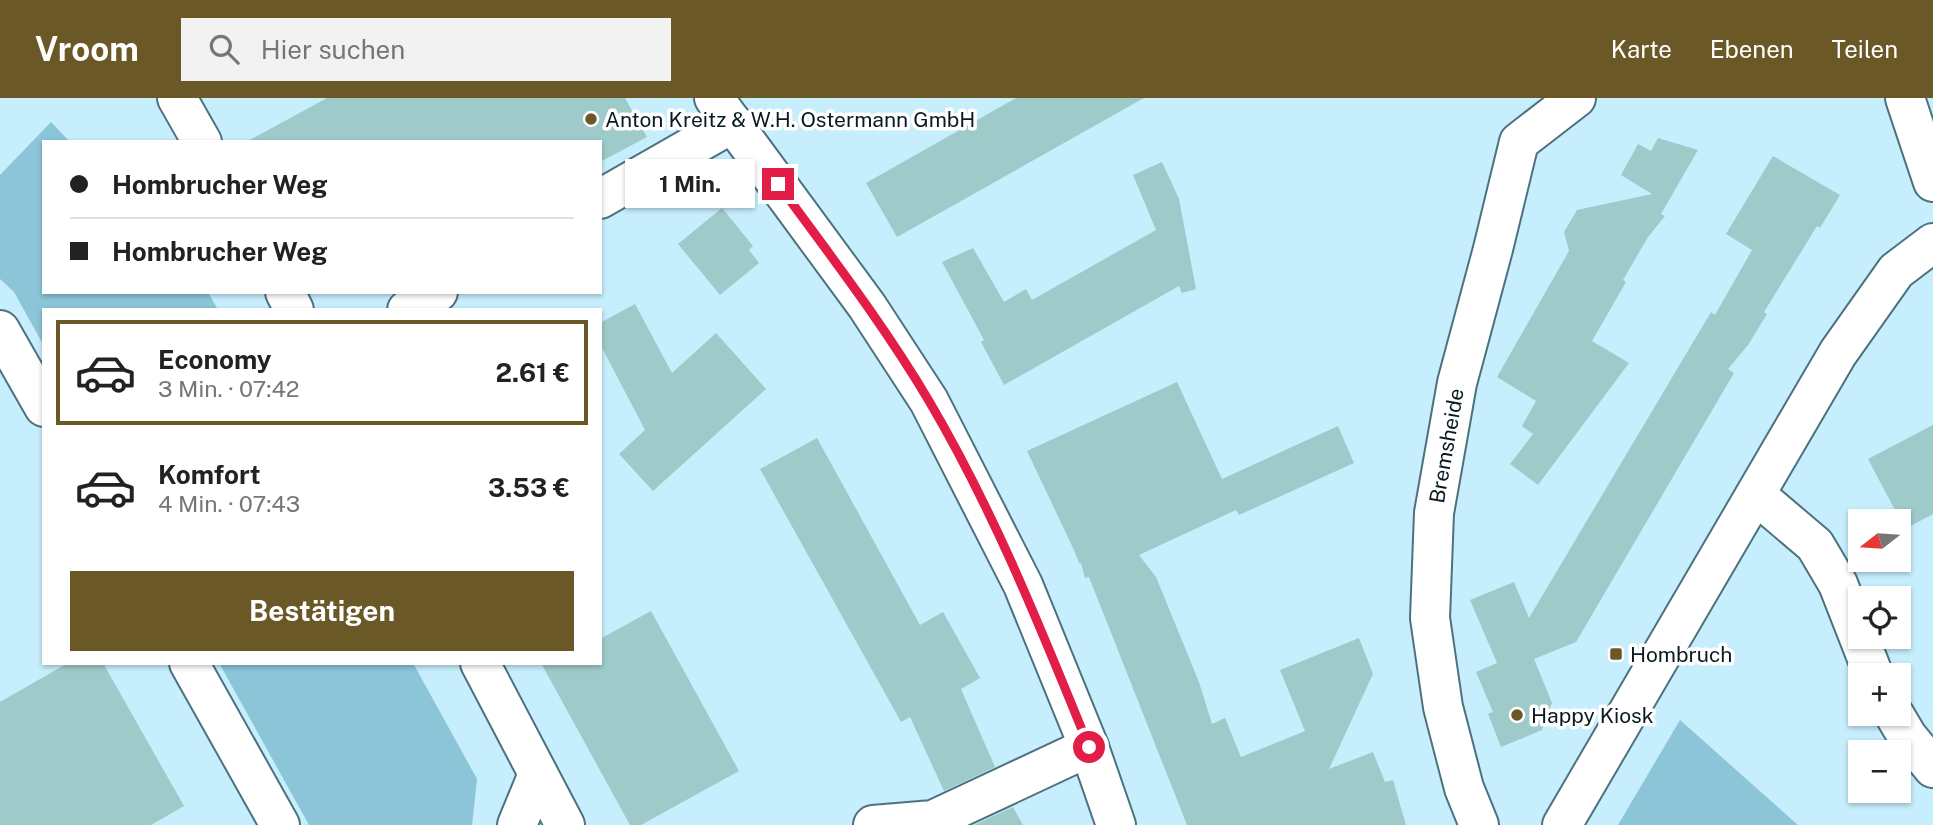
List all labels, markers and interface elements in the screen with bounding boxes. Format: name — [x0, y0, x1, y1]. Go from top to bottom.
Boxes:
search box — [181, 18, 671, 81]
text: Vroom — [35, 30, 139, 68]
icon: search — [205, 30, 243, 68]
text: Hier suchen — [261, 34, 405, 65]
text: Karte — [1611, 35, 1672, 63]
text: Ebenen — [1710, 35, 1794, 63]
text: Teilen — [1832, 35, 1898, 63]
place label: Anton Kreitz & W.H. Ostermann GmbH — [605, 107, 975, 132]
marker: Anton Kreitz & W.H. Ostermann GmbH — [583, 111, 599, 127]
callout: 1 Min. — [624, 160, 754, 208]
route end — [762, 168, 794, 200]
text: Hombrucher Weg — [112, 169, 328, 200]
text: 1 Min. — [659, 170, 721, 197]
text: Hombrucher Weg — [112, 236, 328, 267]
icon: car — [74, 341, 137, 404]
text: Economy — [158, 344, 271, 375]
text: 2.61 € — [495, 357, 570, 388]
text: 3 Min. · 07:42 — [158, 375, 300, 402]
street label: Bremsheide — [1423, 386, 1468, 505]
icon: car — [74, 456, 137, 519]
text: Komfort — [158, 459, 260, 490]
text: 3.53 € — [488, 472, 570, 503]
text: 4 Min. · 07:43 — [158, 490, 300, 517]
north arrow — [1848, 509, 1911, 572]
map controls — [1848, 509, 1911, 803]
button: Bestätigen — [70, 571, 574, 651]
button: locate — [1848, 586, 1911, 649]
place label: Hombruch — [1630, 642, 1732, 667]
marker: Hombruch — [1608, 646, 1624, 662]
button: + — [1848, 663, 1911, 726]
place label: Happy Kiosk — [1531, 703, 1654, 728]
marker: Happy Kiosk — [1509, 707, 1525, 723]
route start — [1073, 731, 1105, 763]
button: − — [1848, 740, 1911, 803]

